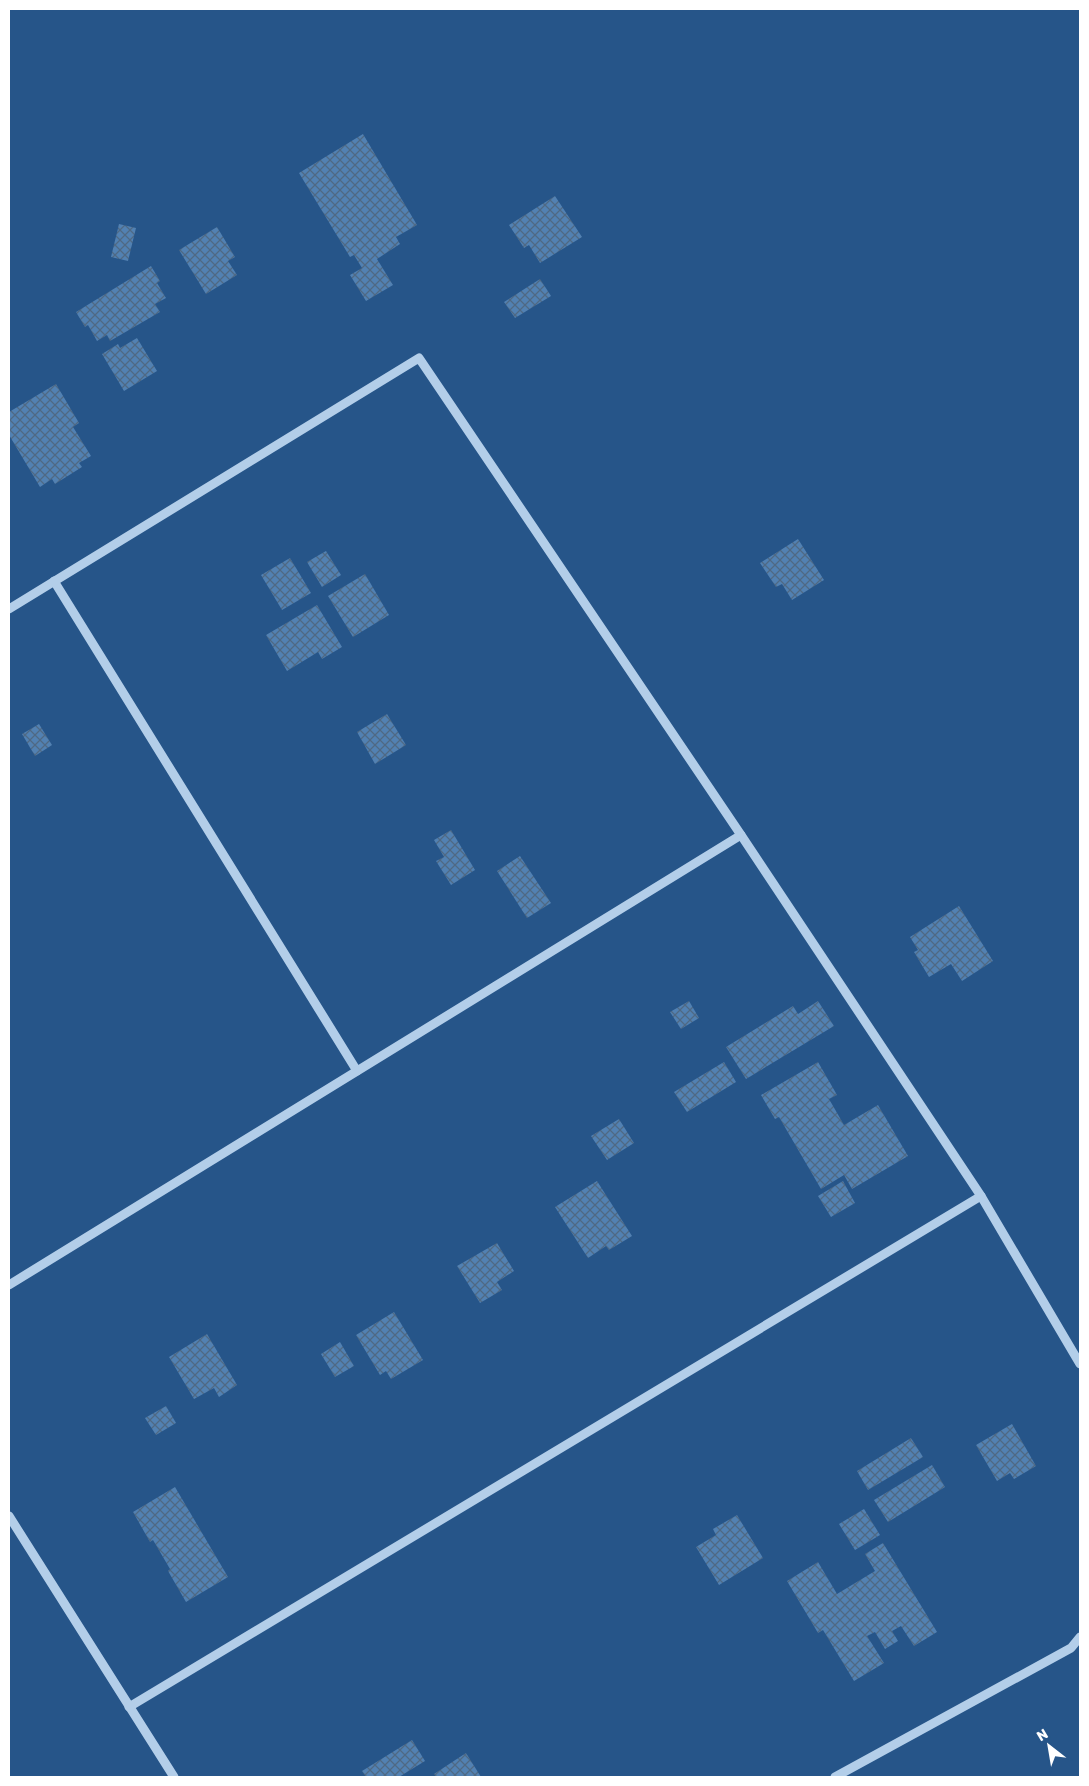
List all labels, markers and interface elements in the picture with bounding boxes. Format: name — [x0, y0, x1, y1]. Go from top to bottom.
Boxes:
north arrow — [1024, 1721, 1074, 1771]
text: N — [1034, 1725, 1051, 1745]

